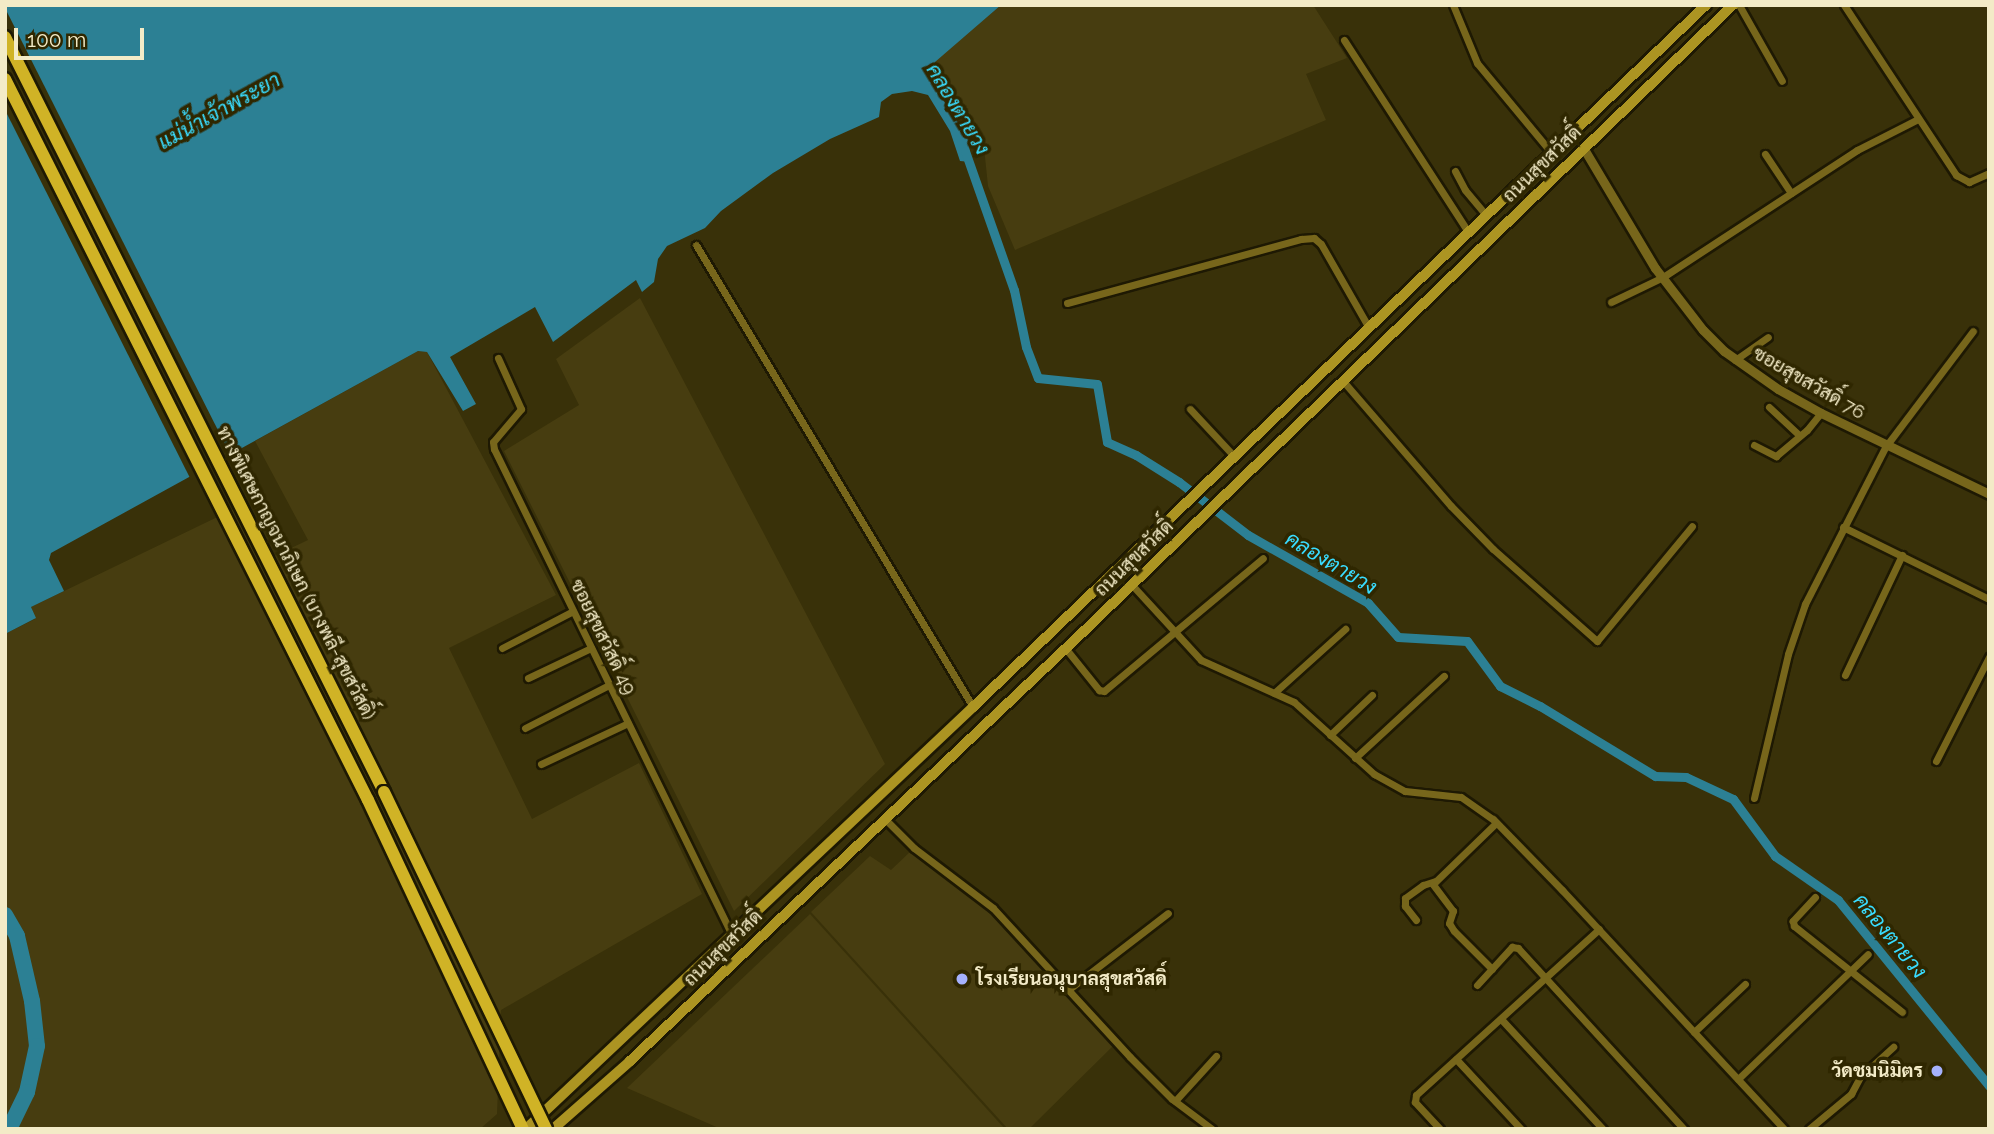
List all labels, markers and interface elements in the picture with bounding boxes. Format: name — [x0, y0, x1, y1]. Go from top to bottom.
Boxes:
scale bar — [18, 14, 147, 58]
text: 100 m — [27, 27, 86, 52]
water label: คลองตายวง — [921, 59, 995, 159]
water label: แม่น้ำเจ้าพระยา — [154, 67, 284, 155]
street label: ถนนสุขสวัสดิ์ — [1498, 121, 1586, 207]
street label: ซอยสุขสวัสดิ์ 76 — [1749, 342, 1869, 424]
street label: ทางพิเศษกาญจนาภิเษก (บางพลี-สุขสวัสดิ์) — [212, 422, 380, 724]
street label: ถนนสุขสวัสดิ์ — [1090, 515, 1178, 601]
water label: คลองตายวง — [1281, 526, 1381, 600]
street label: ซอยสุขสวัสดิ์ 49 — [565, 576, 641, 698]
water label: คลองตายวง — [1848, 888, 1932, 984]
street label: ถนนสุขสวัสดิ์ — [679, 905, 767, 991]
place label: โรงเรียนอนุบาลสุขสวัสดิ์ — [976, 968, 1167, 990]
marker: โรงเรียนอนุบาลสุขสวัสดิ์ — [954, 971, 970, 987]
place label: วัดชมนิมิตร — [1831, 1060, 1923, 1082]
marker: วัดชมนิมิตร — [1929, 1063, 1945, 1079]

